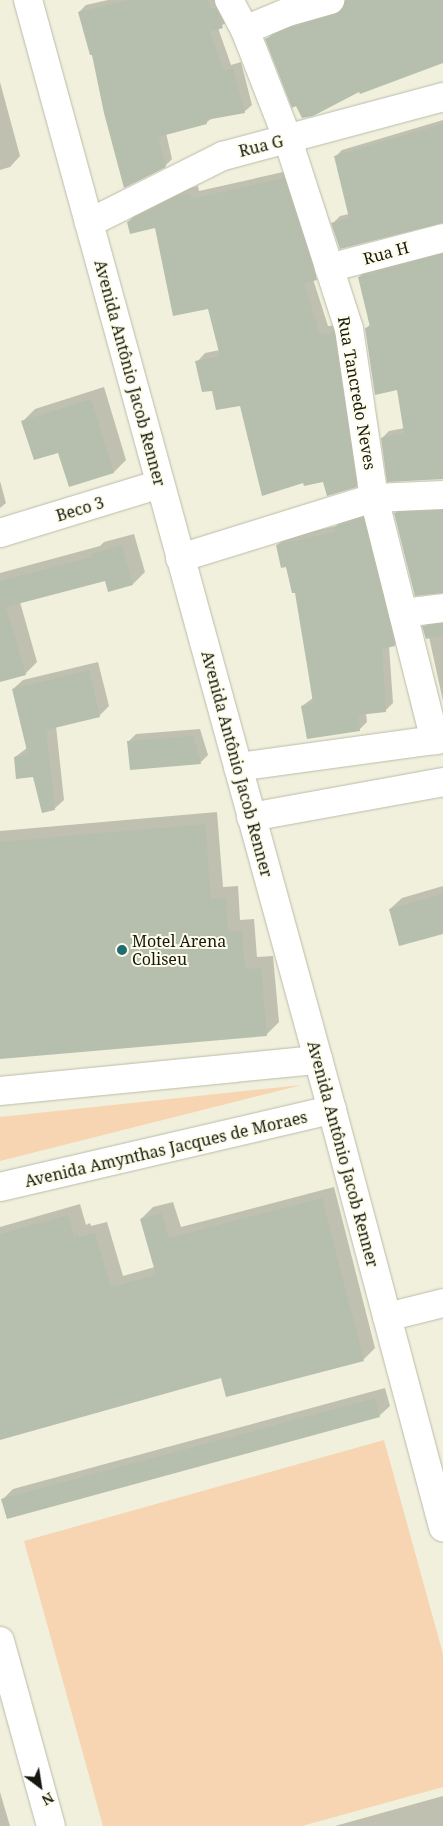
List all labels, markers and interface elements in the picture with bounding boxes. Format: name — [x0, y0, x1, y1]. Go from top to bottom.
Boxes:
street label: Rua G — [237, 131, 285, 161]
street label: Rua H — [361, 238, 411, 268]
street label: Avenida Antônio Jacob Renner — [91, 258, 169, 488]
street label: Rua Tancredo Neves — [334, 315, 380, 471]
street label: Beco 3 — [54, 493, 106, 525]
street label: Avenida Antônio Jacob Renner — [198, 649, 276, 879]
place label: Motel Arena Coliseu — [132, 931, 226, 969]
marker: Motel Arena Coliseu — [116, 944, 128, 956]
street label: Avenida Antônio Jacob Renner — [304, 1039, 382, 1269]
street label: Avenida Amynthas Jacques de Moraes — [23, 1107, 309, 1191]
north arrow — [15, 1761, 65, 1811]
text: N — [38, 1788, 58, 1810]

